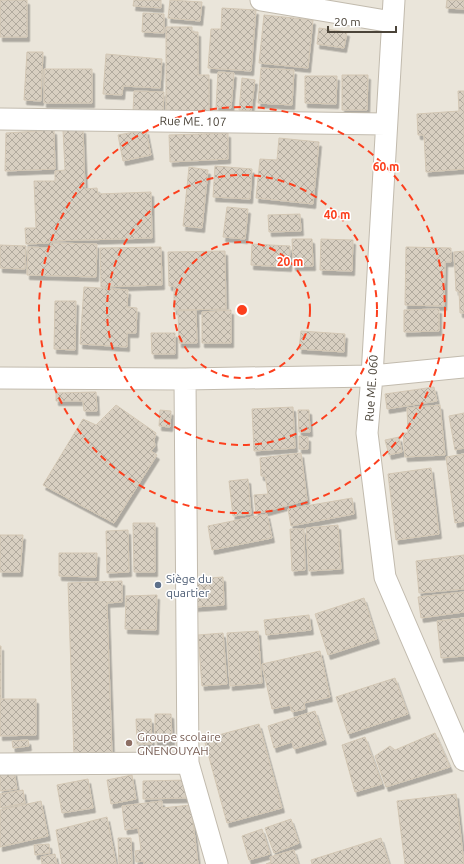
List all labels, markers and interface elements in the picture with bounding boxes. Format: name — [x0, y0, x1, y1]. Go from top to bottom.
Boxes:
scale bar — [328, 8, 396, 34]
text: 20 m — [334, 15, 361, 28]
street label: Rue ME. 107 — [159, 114, 227, 128]
text: 60 m — [373, 160, 399, 173]
text: 40 m — [324, 208, 350, 221]
text: 20 m — [277, 255, 303, 268]
centre of rings — [235, 303, 249, 317]
street label: Rue ME. 060 — [362, 354, 380, 422]
place label: Siège du quartier — [166, 572, 212, 599]
marker: Siège du quartier — [153, 580, 163, 590]
place label: Groupe scolaire GNENOUYAH — [137, 730, 221, 757]
marker: Groupe scolaire GNENOUYAH — [124, 738, 134, 748]

